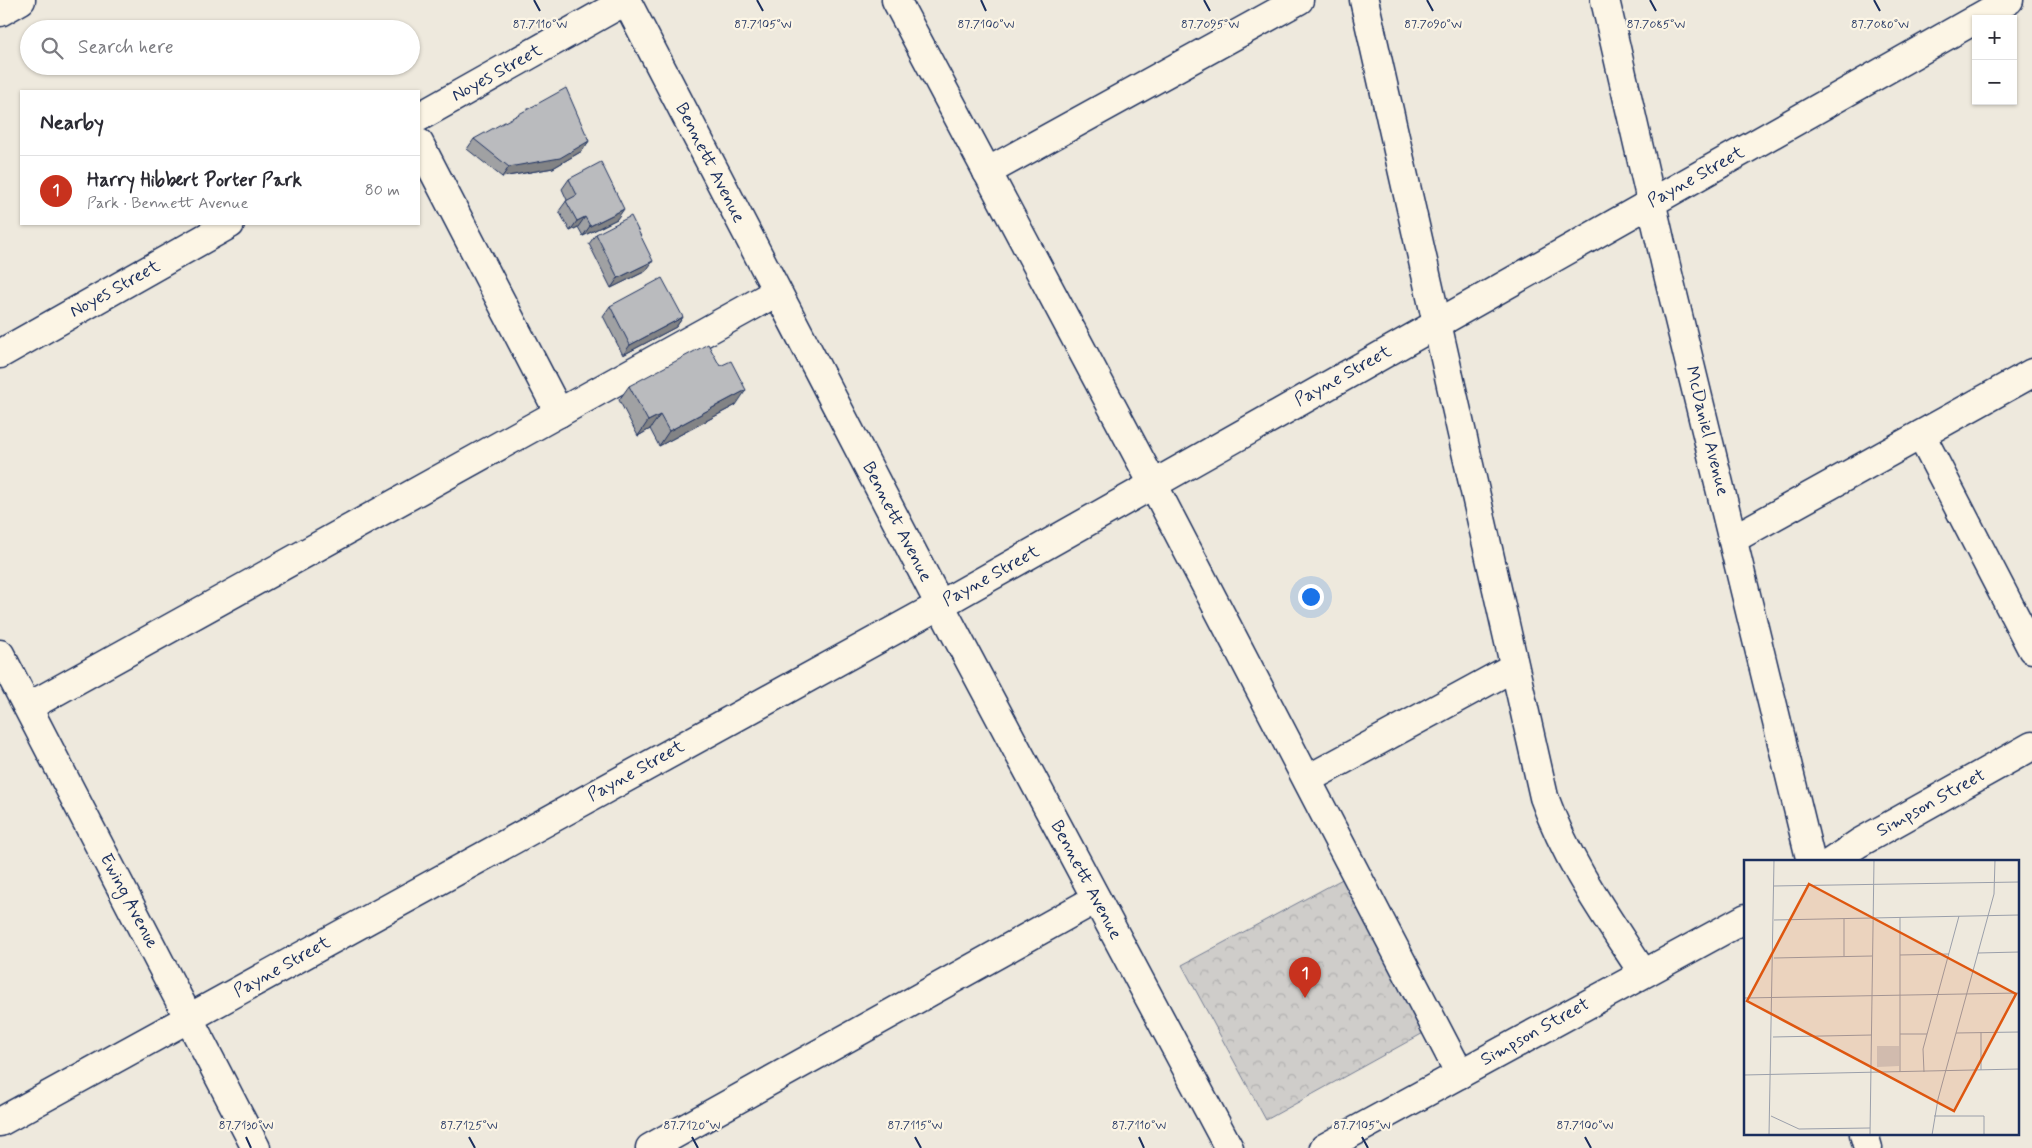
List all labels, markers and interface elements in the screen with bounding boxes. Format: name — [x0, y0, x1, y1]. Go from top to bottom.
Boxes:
map controls — [1972, 15, 2017, 105]
button: + — [1972, 15, 2017, 60]
text: 87.7110°W — [513, 17, 567, 33]
text: 87.7105°W — [734, 17, 792, 33]
text: 87.7100°W — [958, 17, 1015, 33]
text: 87.7095°W — [1181, 17, 1239, 33]
text: 87.7090°W — [1404, 17, 1462, 33]
text: 87.7085°W — [1627, 17, 1685, 33]
text: 87.7080°W — [1851, 17, 1909, 33]
search box — [20, 20, 420, 75]
icon: search — [38, 34, 66, 62]
text: Search here — [78, 35, 174, 60]
street label: Noyes Street — [447, 38, 547, 108]
button: − — [1972, 60, 2017, 105]
street label: Bennett Avenue — [669, 99, 751, 227]
text: Nearby — [40, 109, 104, 137]
street label: Payne Street — [1643, 140, 1749, 213]
text: Harry Hibbert Porter Park — [87, 168, 302, 193]
text: 1 — [52, 180, 60, 201]
text: 80 m — [365, 180, 400, 201]
text: Park · Bennett Avenue — [87, 193, 248, 214]
street label: Noyes Street — [65, 254, 165, 324]
street label: Payne Street — [1290, 339, 1396, 412]
street label: McDaniel Avenue — [1679, 364, 1735, 498]
street label: Bennett Avenue — [856, 458, 938, 586]
street label: Payne Street — [938, 539, 1044, 612]
your location — [1298, 584, 1324, 610]
street label: Payne Street — [583, 734, 689, 807]
street label: Simpson Street — [1872, 763, 1990, 843]
street label: Bennett Avenue — [1044, 816, 1128, 944]
street label: Ewing Avenue — [93, 849, 164, 953]
inset map — [1744, 860, 2020, 1136]
street label: Payne Street — [229, 930, 335, 1003]
pin: 1 — [1289, 957, 1321, 998]
street label: Simpson Street — [1476, 992, 1594, 1072]
text: 87.7130°W — [219, 1118, 273, 1134]
text: 87.7125°W — [440, 1118, 498, 1134]
text: 87.7120°W — [664, 1118, 721, 1134]
text: 87.7115°W — [888, 1118, 943, 1134]
text: 87.7110°W — [1112, 1118, 1166, 1134]
text: 87.7105°W — [1333, 1118, 1391, 1134]
text: 87.7100°W — [1557, 1118, 1614, 1134]

